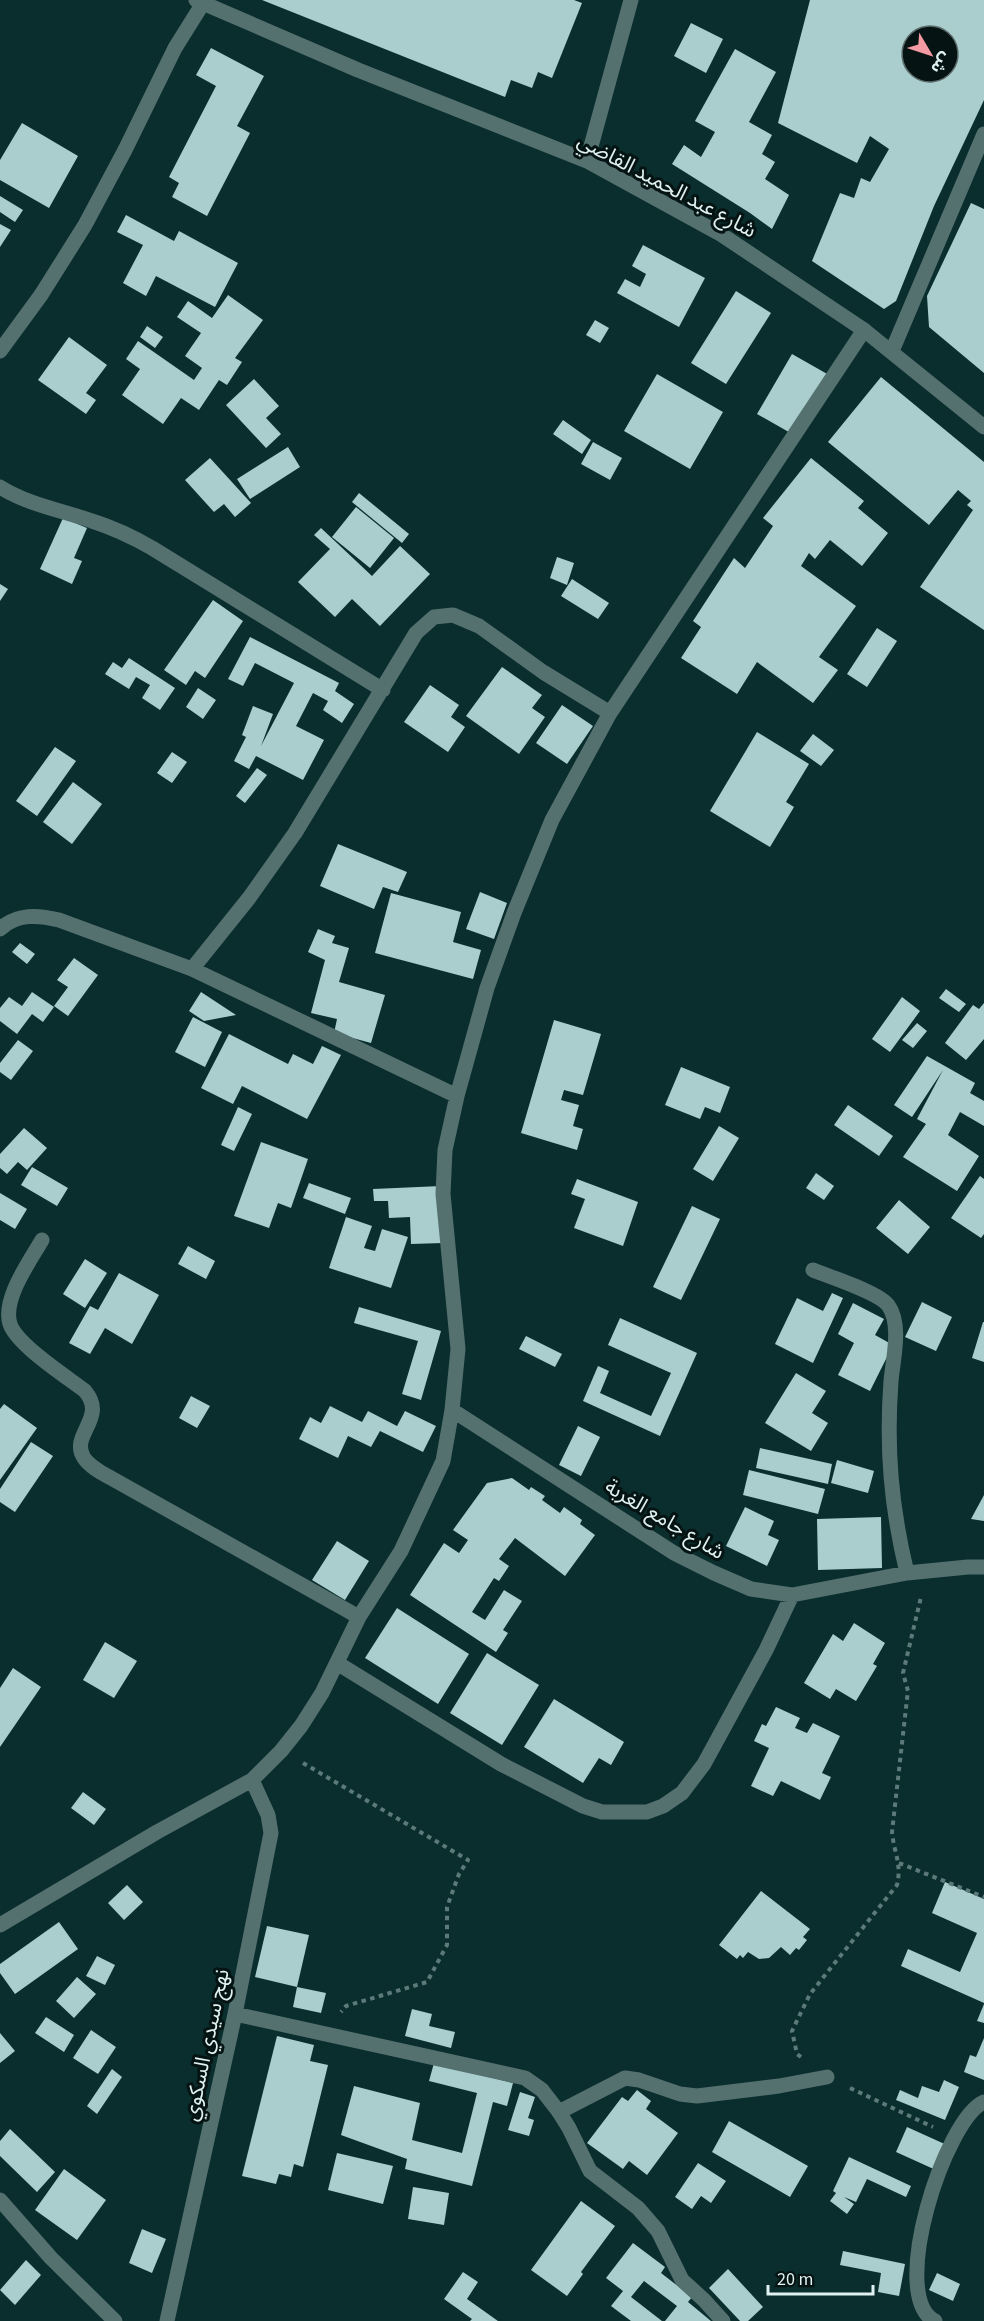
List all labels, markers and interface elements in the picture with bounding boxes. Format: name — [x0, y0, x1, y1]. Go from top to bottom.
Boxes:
north arrow — [900, 24, 960, 84]
text: ش — [925, 47, 956, 78]
street label: شارع عبد الحميد القاضي — [572, 125, 762, 246]
street label: شارع جامع الغربة — [599, 1471, 731, 1567]
street label: نهج سيدي السكوي — [175, 1966, 238, 2124]
scale bar — [768, 2258, 873, 2296]
text: 20 m — [777, 2267, 813, 2292]

